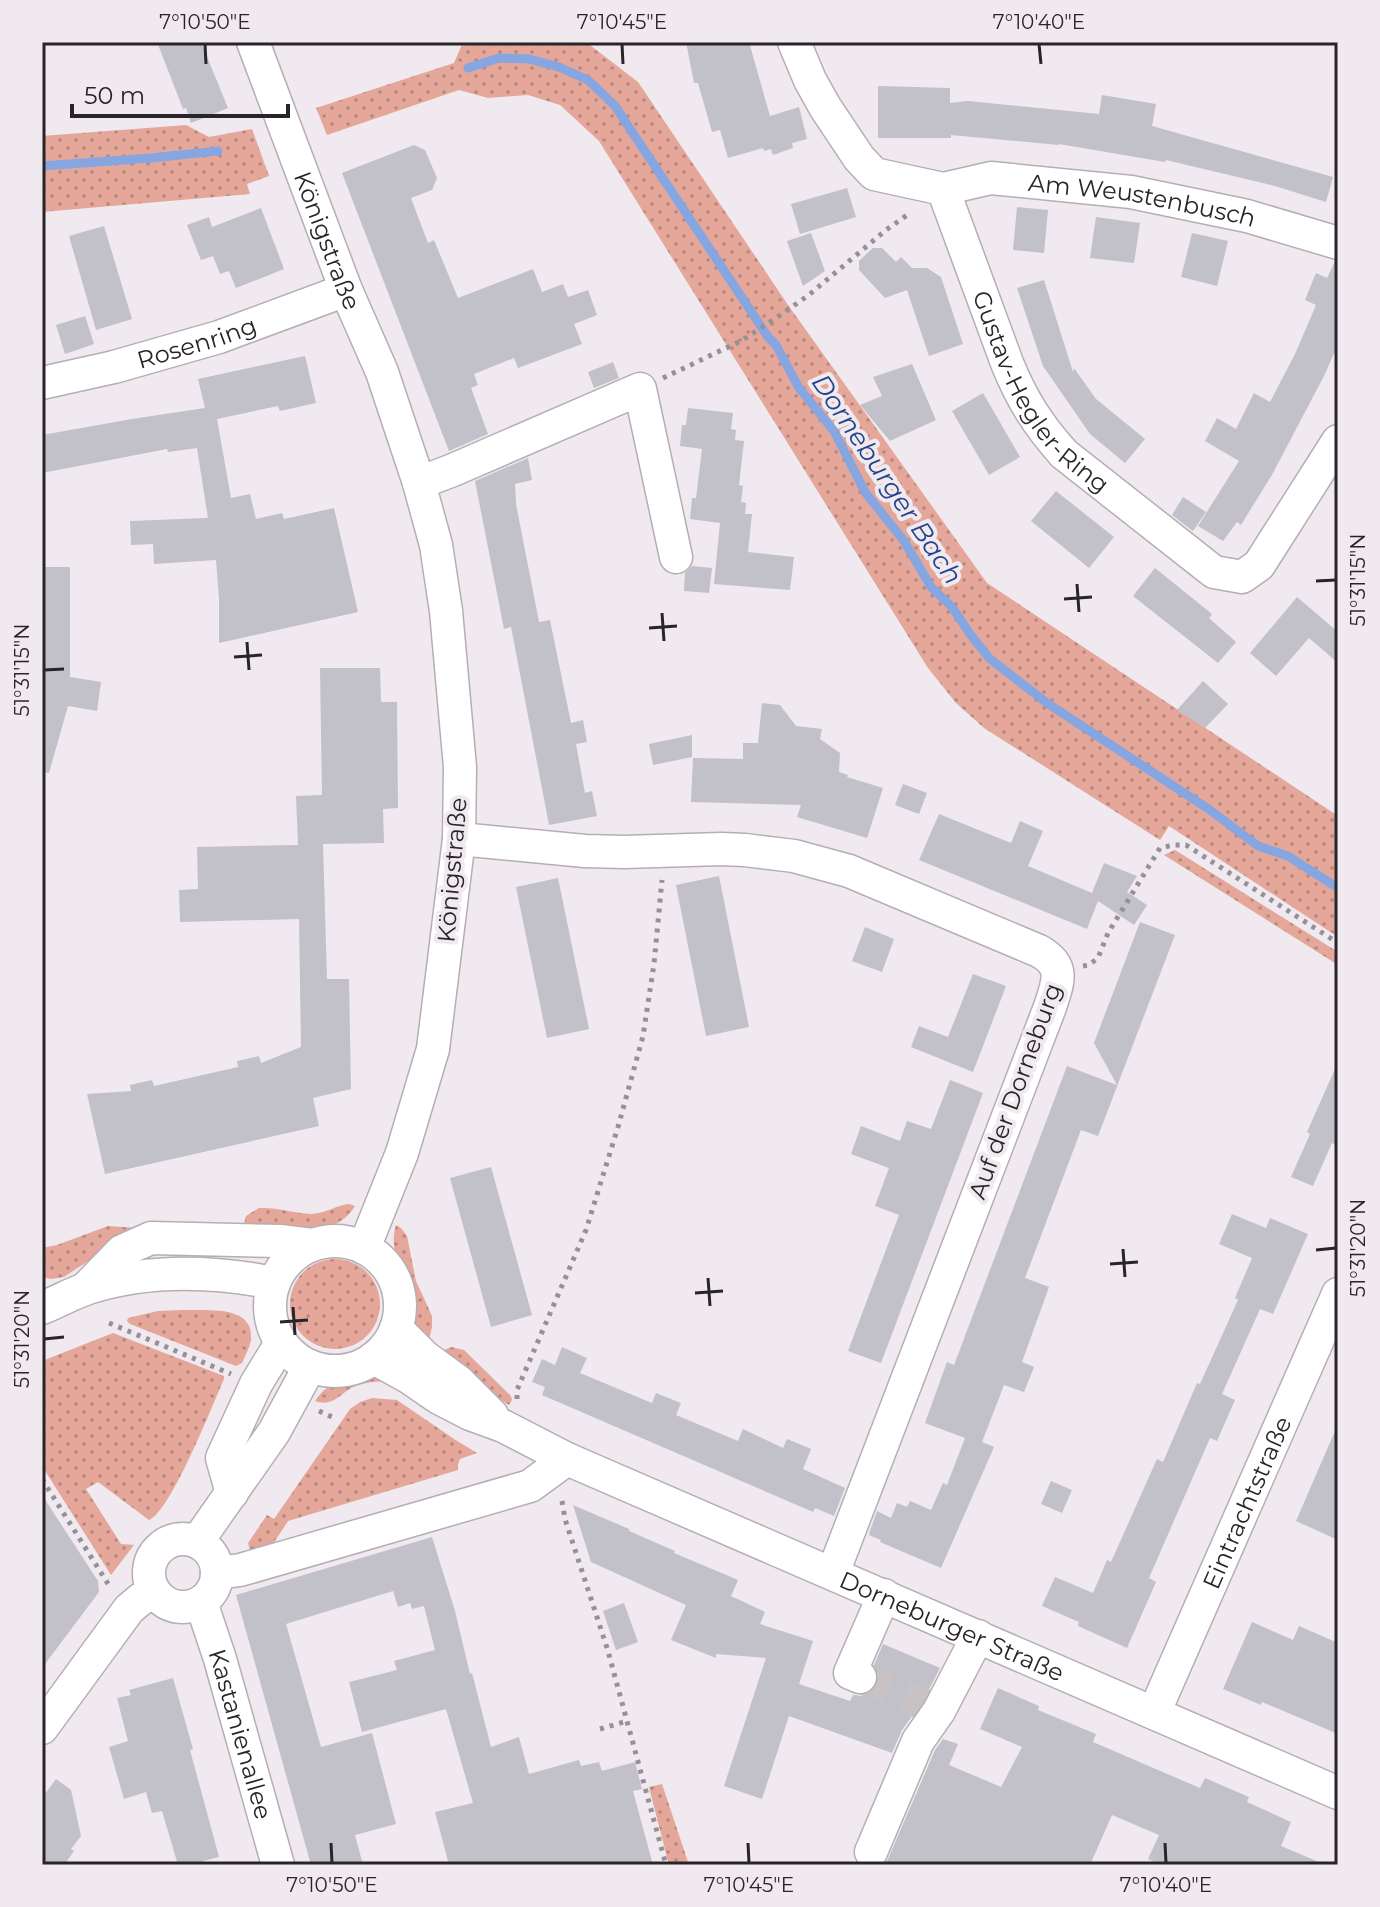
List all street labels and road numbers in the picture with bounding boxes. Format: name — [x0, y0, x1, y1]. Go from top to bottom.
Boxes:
street label: Königstraße — [288, 167, 367, 314]
street label: Am Weustenbusch — [1027, 167, 1260, 232]
street label: Gustav-Hegler-Ring — [967, 286, 1115, 499]
street label: Rosenring — [134, 310, 260, 374]
street label: Königstraße — [431, 796, 473, 944]
street label: Auf der Dorneburg — [962, 979, 1068, 1203]
street label: Eintrachtstraße — [1196, 1412, 1297, 1593]
street label: Dorneburger Straße — [835, 1564, 1069, 1687]
street label: Kastanienallee — [203, 1645, 279, 1822]

